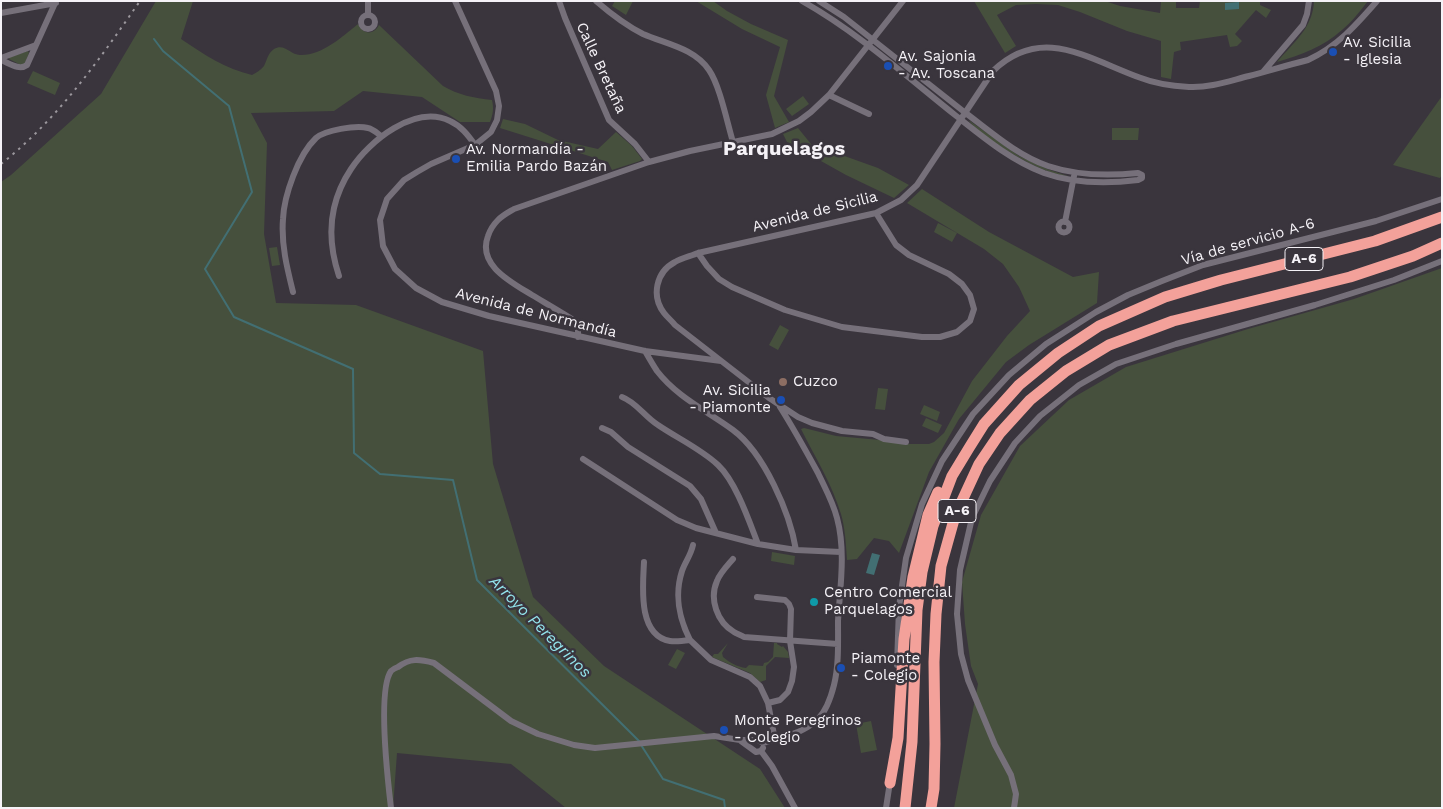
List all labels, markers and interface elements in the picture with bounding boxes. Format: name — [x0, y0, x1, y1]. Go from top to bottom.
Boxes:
street label: Calle Bretaña — [572, 20, 630, 116]
place label: Av. Sicilia - Iglesia — [1343, 34, 1411, 69]
marker: Av. Sicilia - Iglesia — [1327, 46, 1339, 58]
place label: Av. Sajonia - Av. Toscana — [898, 48, 995, 83]
marker: Av. Sajonia - Av. Toscana — [882, 60, 894, 72]
district label: Parquelagos — [723, 137, 845, 161]
place label: Av. Normandía - Emilia Pardo Bazán — [466, 141, 607, 176]
marker: Av. Normandía - Emilia Pardo Bazán — [450, 153, 462, 165]
street label: Avenida de Sicilia — [751, 188, 879, 236]
street label: Vía de servicio A-6 — [1179, 214, 1317, 270]
road number: A-6 — [1285, 248, 1323, 270]
street label: Avenida de Normandía — [454, 284, 618, 342]
place label: Cuzco — [793, 373, 838, 391]
marker: Cuzco — [777, 376, 789, 388]
place label: Av. Sicilia - Piamonte — [689, 382, 771, 417]
marker: Av. Sicilia - Piamonte — [775, 394, 787, 406]
road number: A-6 — [938, 500, 976, 522]
water label: Arroyo Peregrinos — [485, 572, 595, 682]
place label: Centro Comercial Parquelagos — [824, 584, 952, 619]
marker: Centro Comercial Parquelagos — [808, 596, 820, 608]
place label: Piamonte - Colegio — [851, 650, 920, 685]
marker: Piamonte - Colegio — [835, 662, 847, 674]
place label: Monte Peregrinos - Colegio — [734, 712, 861, 747]
marker: Monte Peregrinos - Colegio — [718, 724, 730, 736]

